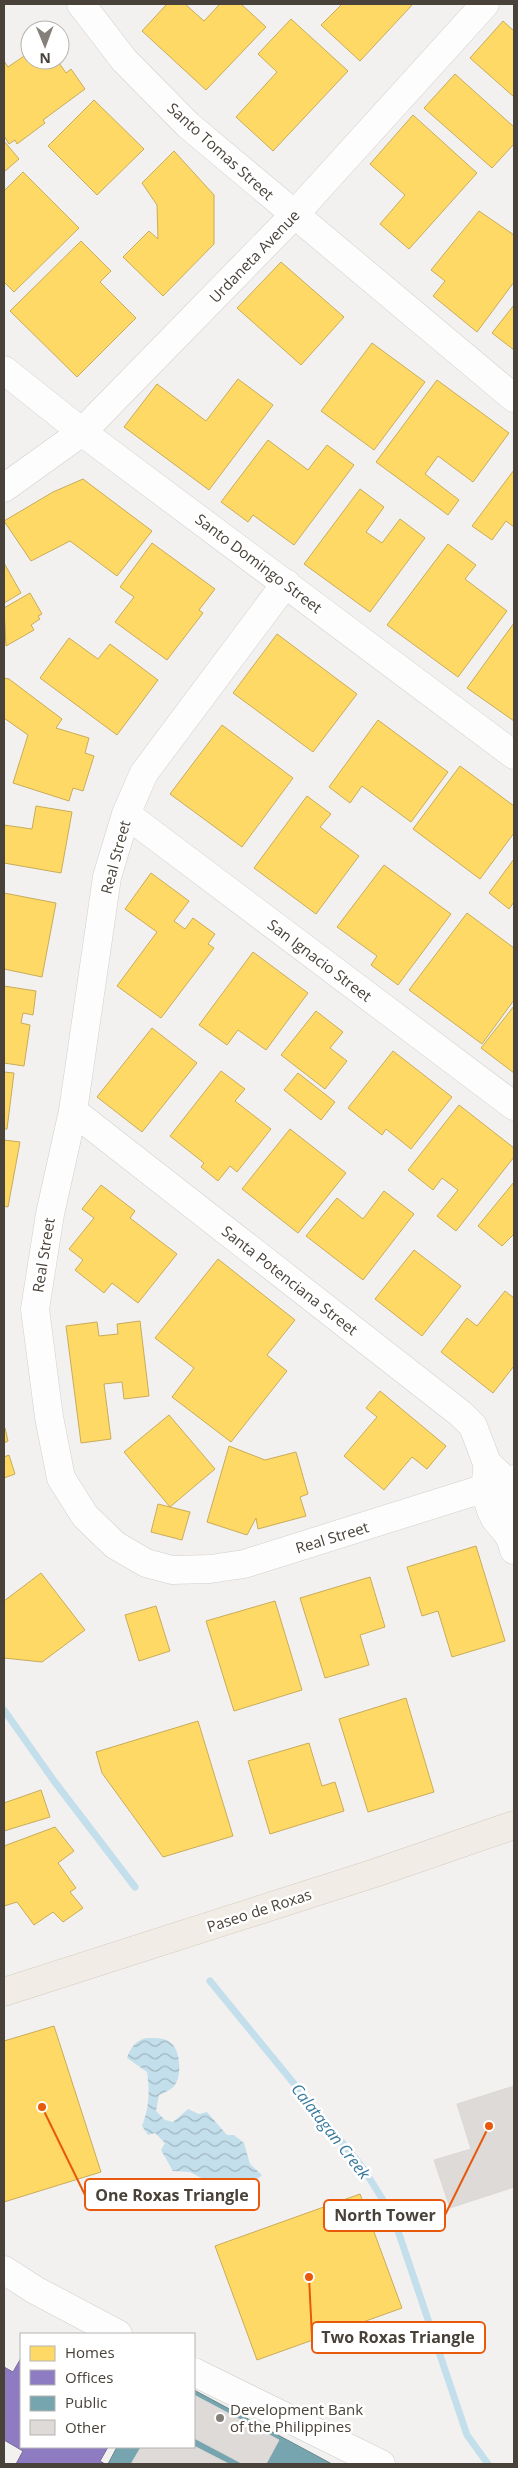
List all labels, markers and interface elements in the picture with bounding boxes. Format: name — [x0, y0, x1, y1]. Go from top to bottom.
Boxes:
north arrow — [20, 20, 70, 70]
text: N — [39, 49, 51, 68]
street label: Santo Tomas Street — [164, 98, 278, 204]
street label: Urdaneta Avenue — [204, 205, 304, 307]
street label: Santo Domingo Street — [192, 509, 326, 617]
street label: Real Street — [96, 818, 134, 896]
street label: San Ignacio Street — [264, 914, 376, 1006]
street label: Real Street — [27, 1216, 59, 1294]
street label: Santa Potenciana Street — [218, 1221, 362, 1339]
street label: Real Street — [293, 1516, 371, 1558]
street label: Paseo de Roxas — [204, 1884, 314, 1936]
water label: Calatagan Creek — [287, 2078, 376, 2184]
callout: One Roxas Triangle — [85, 2179, 259, 2210]
text: One Roxas Triangle — [95, 2184, 249, 2206]
callout: North Tower — [324, 2200, 445, 2231]
text: North Tower — [334, 2204, 436, 2226]
callout: Two Roxas Triangle — [312, 2322, 485, 2353]
text: Two Roxas Triangle — [321, 2326, 475, 2348]
legend — [20, 2333, 195, 2448]
text: Homes — [65, 2342, 115, 2362]
text: Offices — [65, 2367, 113, 2387]
text: Public — [65, 2392, 107, 2412]
place label: Development Bank of the Philippines — [230, 2399, 363, 2436]
marker: Development Bank of the Philippines — [214, 2412, 226, 2424]
text: Other — [65, 2417, 106, 2437]

